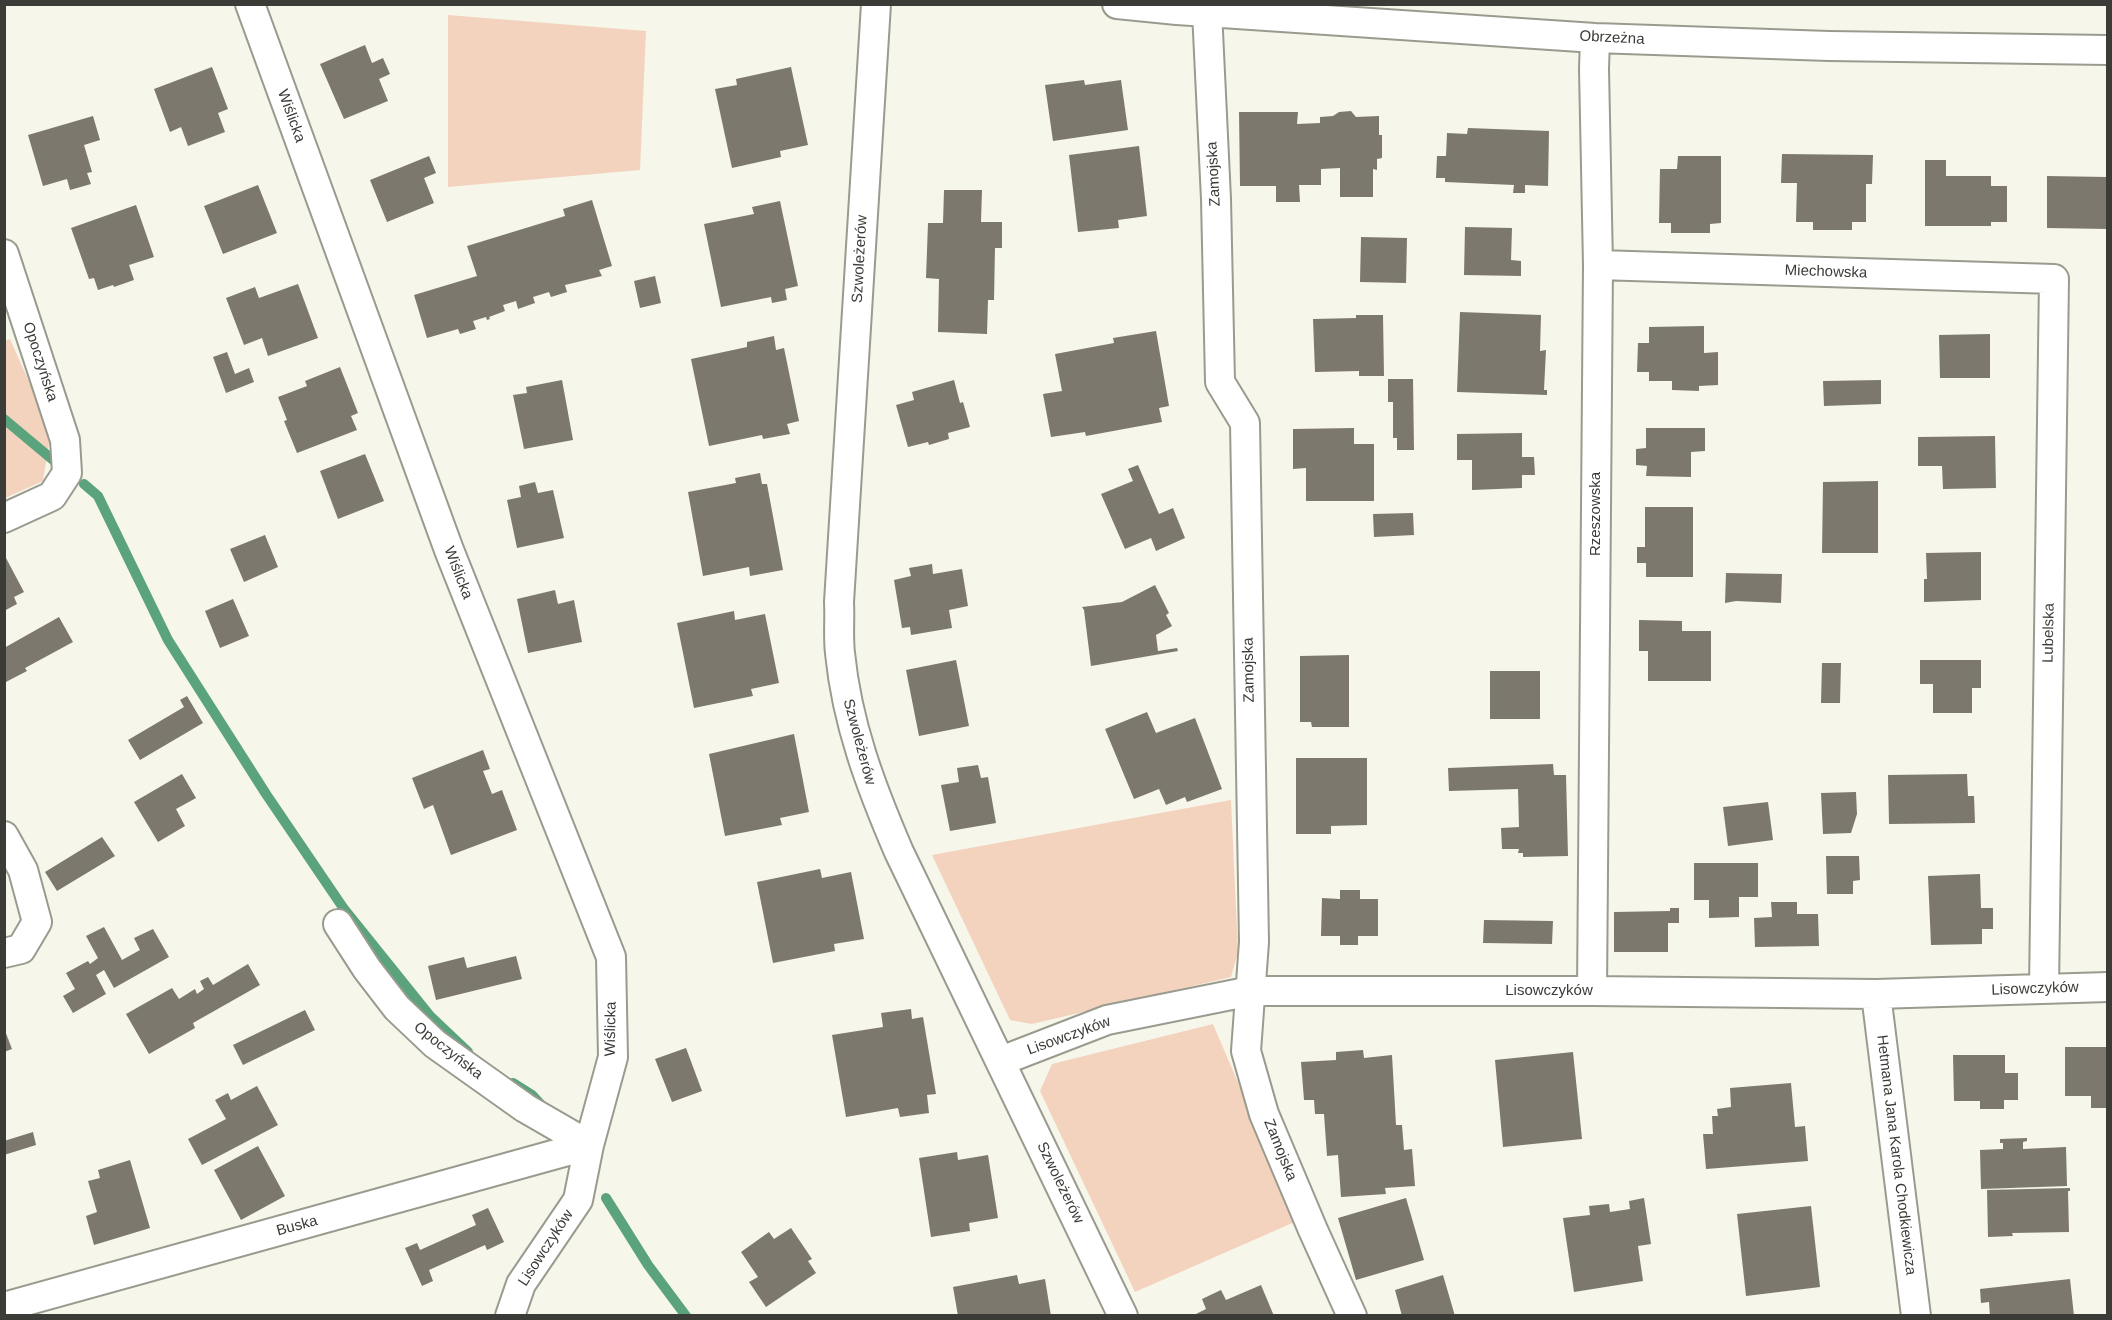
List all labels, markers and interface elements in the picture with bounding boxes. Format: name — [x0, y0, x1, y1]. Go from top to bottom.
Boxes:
street label: Obrzeżna — [1579, 27, 1645, 49]
street label: Wiślicka — [273, 87, 309, 145]
street label: Zamojska — [1203, 141, 1225, 207]
street label: Szwoleżerów — [849, 214, 871, 304]
street label: Miechowska — [1784, 262, 1868, 282]
street label: Opoczyńska — [19, 320, 61, 404]
street label: Rzeszowska — [1587, 472, 1605, 556]
street label: Wiślicka — [440, 544, 476, 602]
street label: Lubelska — [2039, 603, 2059, 663]
street label: Zamojska — [1239, 637, 1259, 703]
street label: Szwoleżerów — [839, 697, 879, 787]
street label: Lisowczyków — [1991, 978, 2079, 1000]
street label: Lisowczyków — [1505, 982, 1593, 1000]
street label: Wiślicka — [602, 1001, 620, 1057]
street label: Lisowczyków — [1025, 1013, 1113, 1059]
street label: Opoczyńska — [410, 1019, 486, 1083]
street label: Hetmana Jana Karola Chodkiewicza — [1872, 1034, 1920, 1276]
street label: Zamojska — [1259, 1116, 1301, 1184]
street label: Szwoleżerów — [1033, 1139, 1087, 1227]
street label: Lisowczyków — [515, 1206, 577, 1290]
street label: Buska — [275, 1212, 319, 1240]

